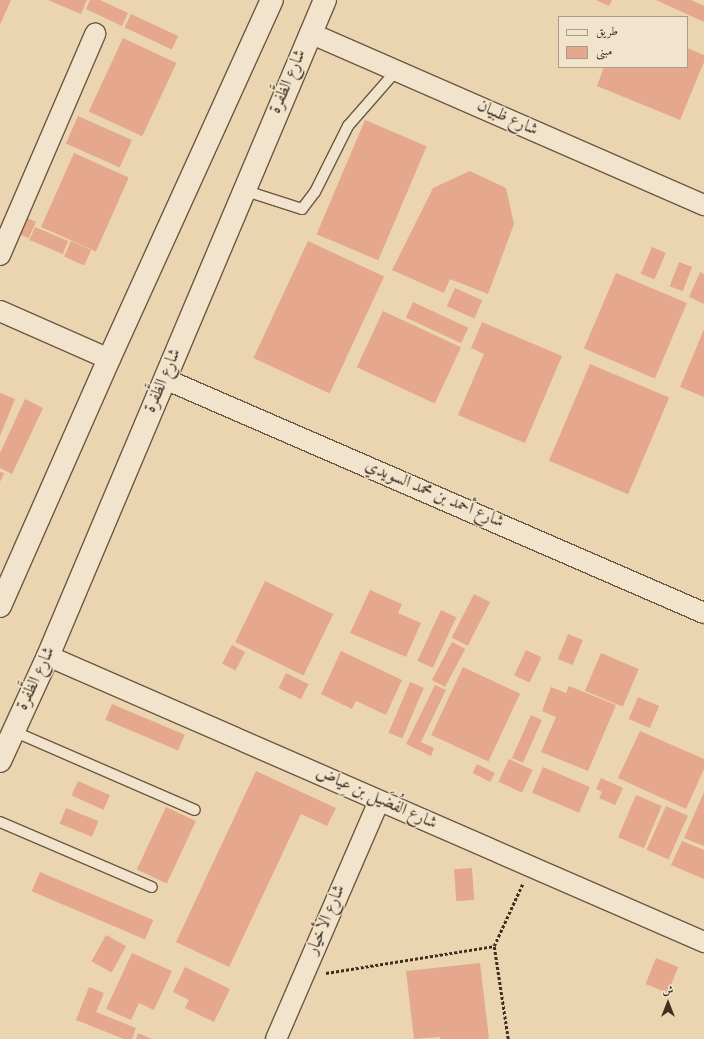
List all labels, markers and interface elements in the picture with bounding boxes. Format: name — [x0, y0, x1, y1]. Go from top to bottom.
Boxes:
legend — [558, 16, 688, 68]
text: طريق — [596, 23, 618, 41]
text: مبنى — [596, 43, 612, 61]
street label: شارع الظَّفرة — [266, 47, 312, 117]
street label: شارع ظبيان — [473, 97, 541, 141]
street label: شارع الظَّفرة — [141, 346, 187, 416]
street label: شارع أحمد بن محمد السويدي — [361, 456, 507, 534]
street label: شارع الظَّفرة — [13, 644, 61, 714]
street label: شارع الفُضَيل بن عِياض — [312, 763, 440, 835]
street label: شارع الأخيار — [303, 882, 351, 958]
north arrow — [648, 983, 688, 1023]
text: ش — [663, 983, 673, 999]

